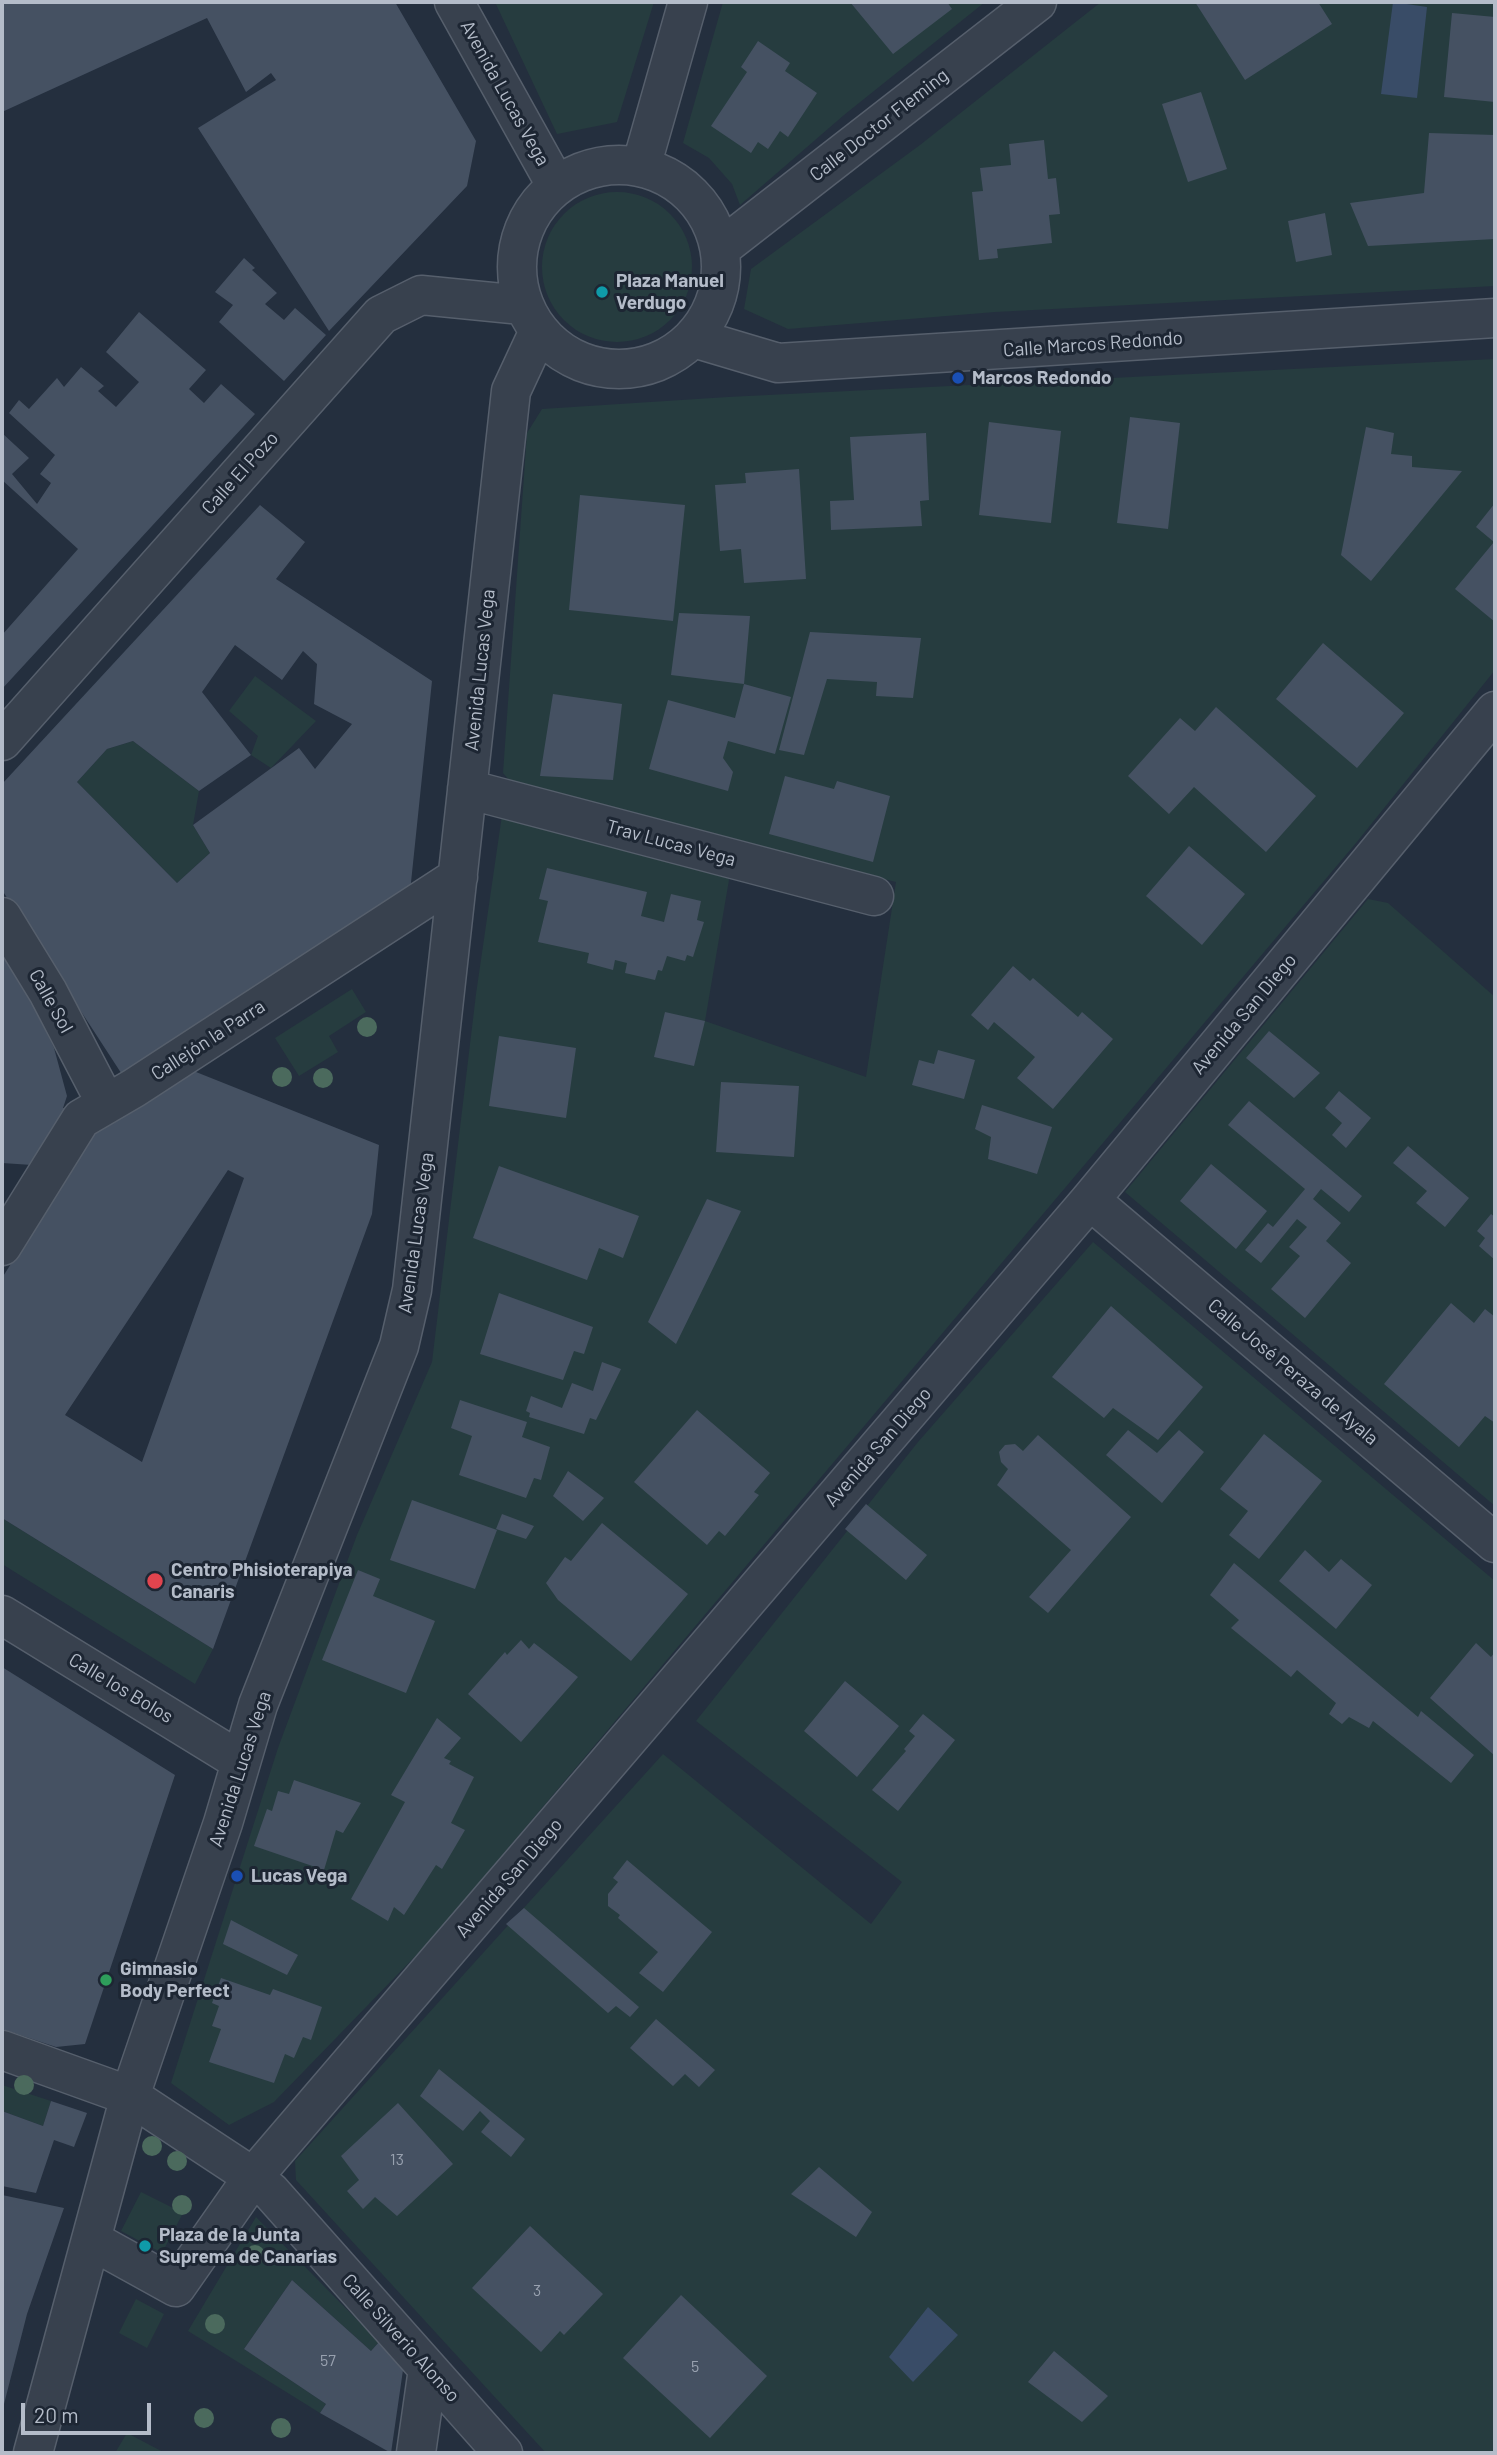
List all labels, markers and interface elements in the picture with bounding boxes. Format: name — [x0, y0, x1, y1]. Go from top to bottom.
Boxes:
street label: Avenida Lucas Vega — [456, 16, 554, 170]
street label: Calle Doctor Fleming — [805, 64, 953, 186]
place label: Plaza Manuel Verdugo — [616, 270, 724, 314]
marker: Plaza Manuel Verdugo — [594, 284, 610, 300]
street label: Calle Marcos Redondo — [1002, 326, 1184, 362]
place label: Marcos Redondo — [972, 367, 1112, 389]
marker: Marcos Redondo — [950, 370, 966, 386]
street label: Calle El Pozo — [197, 427, 283, 519]
street label: Avenida Lucas Vega — [460, 588, 500, 752]
street label: Trav Lucas Vega — [604, 815, 738, 871]
street label: Avenida San Diego — [1187, 949, 1301, 1079]
street label: Calle Sol — [24, 965, 78, 1037]
street label: Callejón la Parra — [147, 995, 269, 1085]
street label: Avenida Lucas Vega — [393, 1151, 439, 1315]
street label: Calle José Peraza de Ayala — [1203, 1294, 1383, 1450]
street label: Avenida San Diego — [820, 1383, 936, 1511]
place label: Centro Phisioterapiya Canaris — [171, 1559, 353, 1603]
marker: Centro Phisioterapiya Canaris — [145, 1571, 165, 1591]
street label: Calle los Bolos — [65, 1648, 177, 1728]
street label: Avenida Lucas Vega — [204, 1688, 276, 1850]
street label: Avenida San Diego — [451, 1814, 567, 1942]
place label: Lucas Vega — [251, 1865, 347, 1887]
marker: Lucas Vega — [229, 1868, 245, 1884]
place label: Gimnasio Body Perfect — [120, 1958, 230, 2002]
marker: Gimnasio Body Perfect — [98, 1972, 114, 1988]
house number: 13 — [390, 2150, 404, 2170]
place label: Plaza de la Junta Suprema de Canarias — [159, 2224, 337, 2268]
marker: Plaza de la Junta Suprema de Canarias — [137, 2238, 153, 2254]
street label: Calle Silverio Alonso — [337, 2269, 465, 2407]
house number: 3 — [533, 2281, 541, 2301]
house number: 57 — [320, 2351, 336, 2371]
house number: 5 — [691, 2357, 699, 2377]
scale bar — [24, 2388, 154, 2432]
text: 20 m — [34, 2402, 79, 2427]

